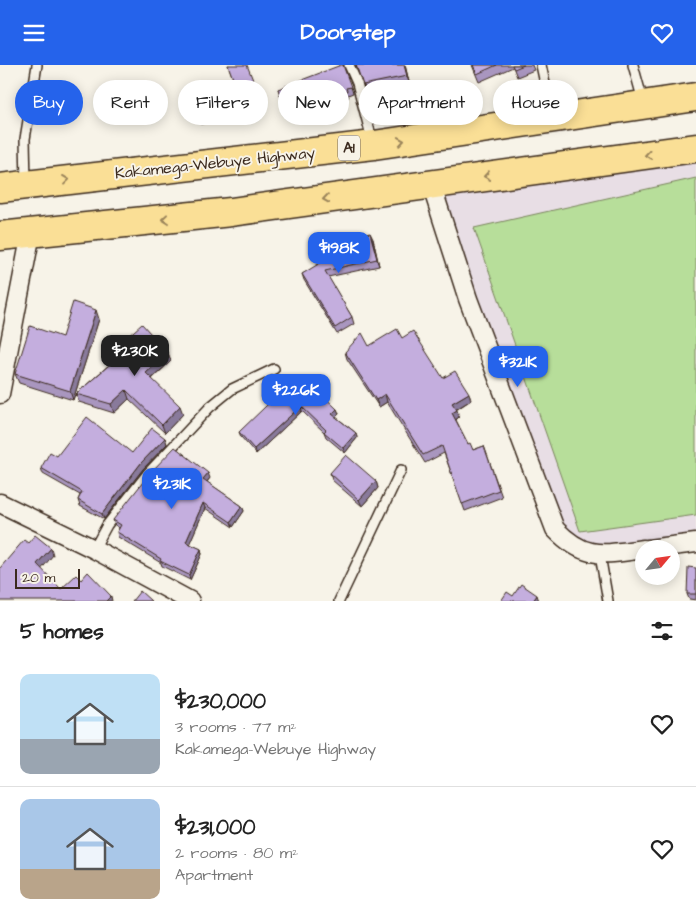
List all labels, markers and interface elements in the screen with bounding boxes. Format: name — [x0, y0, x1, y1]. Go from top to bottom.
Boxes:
text: Doorstep — [300, 17, 396, 48]
icon: menu — [20, 19, 48, 47]
icon: heart — [648, 19, 676, 47]
chip: Buy — [15, 80, 83, 125]
chip: Rent — [93, 80, 168, 125]
chip: Filters — [178, 80, 268, 125]
chip: New — [278, 80, 349, 125]
chip: Apartment — [359, 80, 483, 125]
chip: House — [493, 80, 578, 125]
road number: A1 — [338, 135, 360, 161]
one-way arrow — [397, 137, 405, 147]
street label: Kakamega-Webuye Highway — [114, 142, 316, 185]
one-way arrow — [643, 149, 652, 159]
one-way arrow — [482, 170, 490, 181]
one-way arrow — [62, 175, 70, 186]
one-way arrow — [321, 193, 330, 203]
one-way arrow — [160, 213, 168, 224]
pin: $198K — [304, 231, 374, 274]
text: $198K — [319, 237, 359, 259]
pin: $230K — [100, 335, 170, 377]
text: $230K — [112, 340, 158, 362]
pin: $321K — [483, 345, 553, 388]
text: $321K — [499, 351, 537, 373]
pin: $226K — [261, 373, 331, 416]
text: $226K — [273, 379, 319, 401]
pin: $231K — [137, 467, 207, 510]
text: $231K — [153, 473, 191, 495]
north arrow — [635, 540, 680, 585]
map controls — [635, 540, 680, 585]
scale bar — [15, 566, 80, 589]
text: 20 m — [22, 568, 55, 588]
text: 5 homes — [20, 617, 104, 646]
icon: filters — [648, 617, 676, 645]
text: $230,000 — [175, 687, 266, 716]
icon: home — [60, 694, 120, 754]
icon: heart — [648, 710, 676, 738]
text: 3 rooms · 77 m² — [175, 716, 296, 738]
text: Kakamega-Webuye Highway — [175, 738, 376, 760]
text: $231,000 — [175, 813, 256, 842]
icon: home — [60, 819, 120, 879]
icon: heart — [648, 835, 676, 863]
text: 2 rooms · 80 m² — [175, 842, 298, 864]
text: Apartment — [175, 864, 253, 886]

